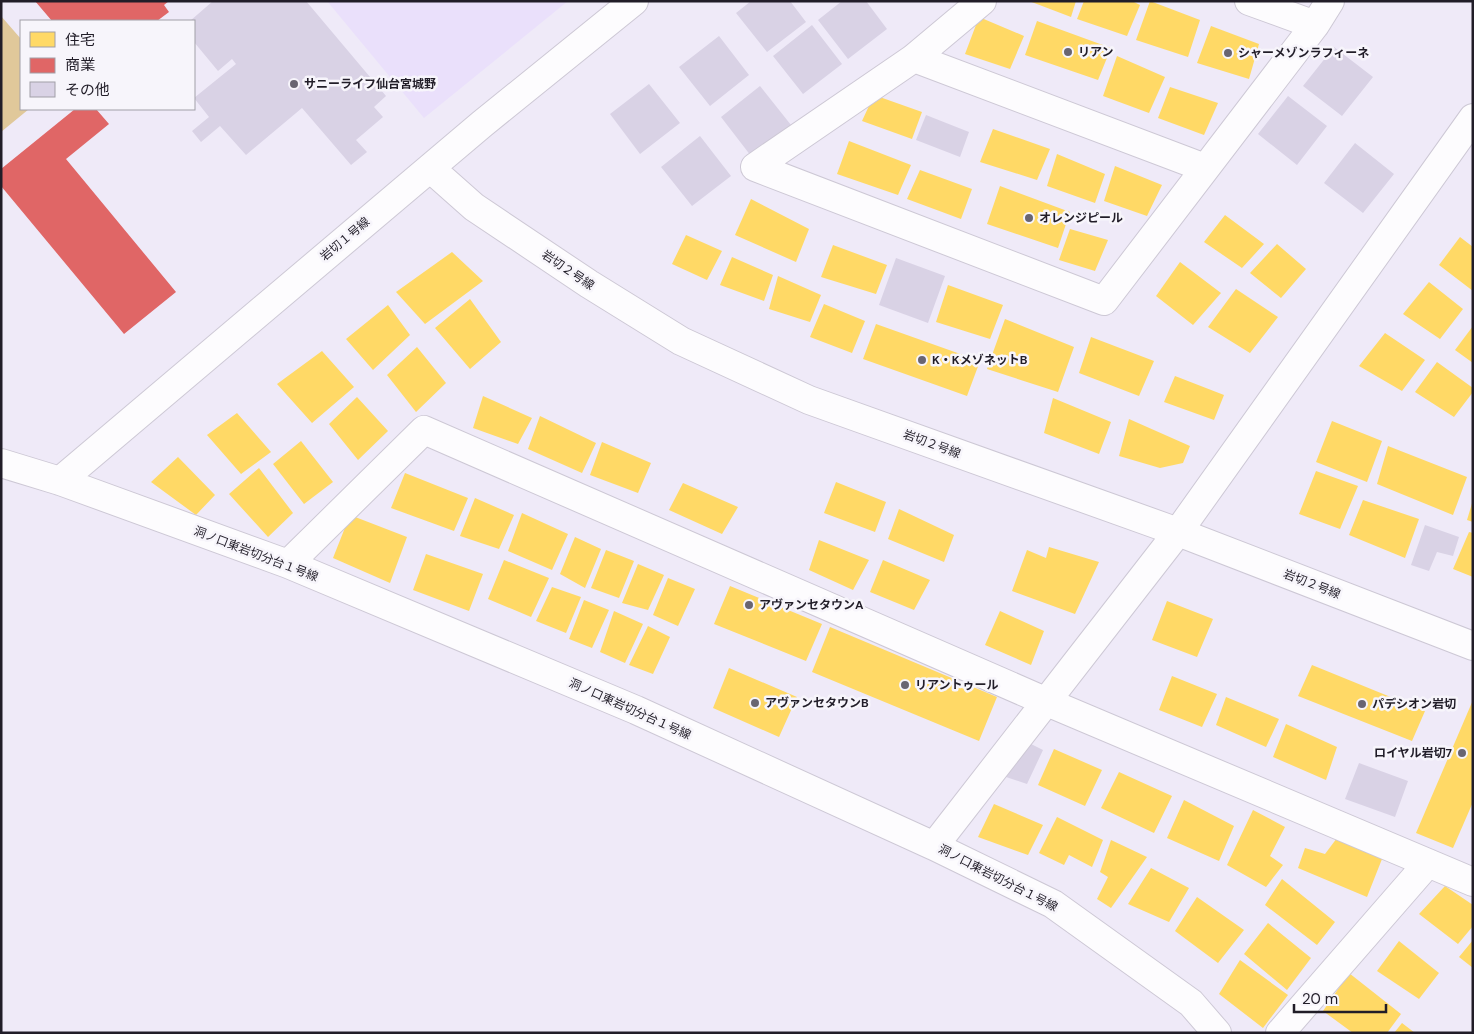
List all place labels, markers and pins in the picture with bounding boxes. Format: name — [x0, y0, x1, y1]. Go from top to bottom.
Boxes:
place label: リアン — [1078, 44, 1114, 60]
place label: シャーメゾンラフィーネ — [1238, 45, 1369, 61]
marker: リアン — [1062, 46, 1074, 58]
marker: シャーメゾンラフィーネ — [1222, 47, 1234, 59]
place label: サニーライフ仙台宮城野 — [304, 76, 436, 92]
marker: サニーライフ仙台宮城野 — [288, 78, 300, 90]
place label: オレンジピール — [1039, 210, 1123, 226]
marker: オレンジピール — [1023, 212, 1035, 224]
place label: K・KメゾネットB — [932, 352, 1028, 368]
marker: K・KメゾネットB — [916, 354, 928, 366]
place label: アヴァンセタウンA — [759, 597, 864, 613]
marker: アヴァンセタウンA — [743, 599, 755, 611]
place label: リアントゥール — [915, 677, 999, 693]
marker: リアントゥール — [899, 679, 911, 691]
place label: アヴァンセタウンB — [765, 695, 869, 711]
place label: パデシオン岩切 — [1372, 696, 1456, 712]
marker: アヴァンセタウンB — [749, 697, 761, 709]
marker: パデシオン岩切 — [1356, 698, 1368, 710]
place label: ロイヤル岩切7 — [1374, 745, 1453, 761]
marker: ロイヤル岩切7 — [1456, 747, 1468, 759]

